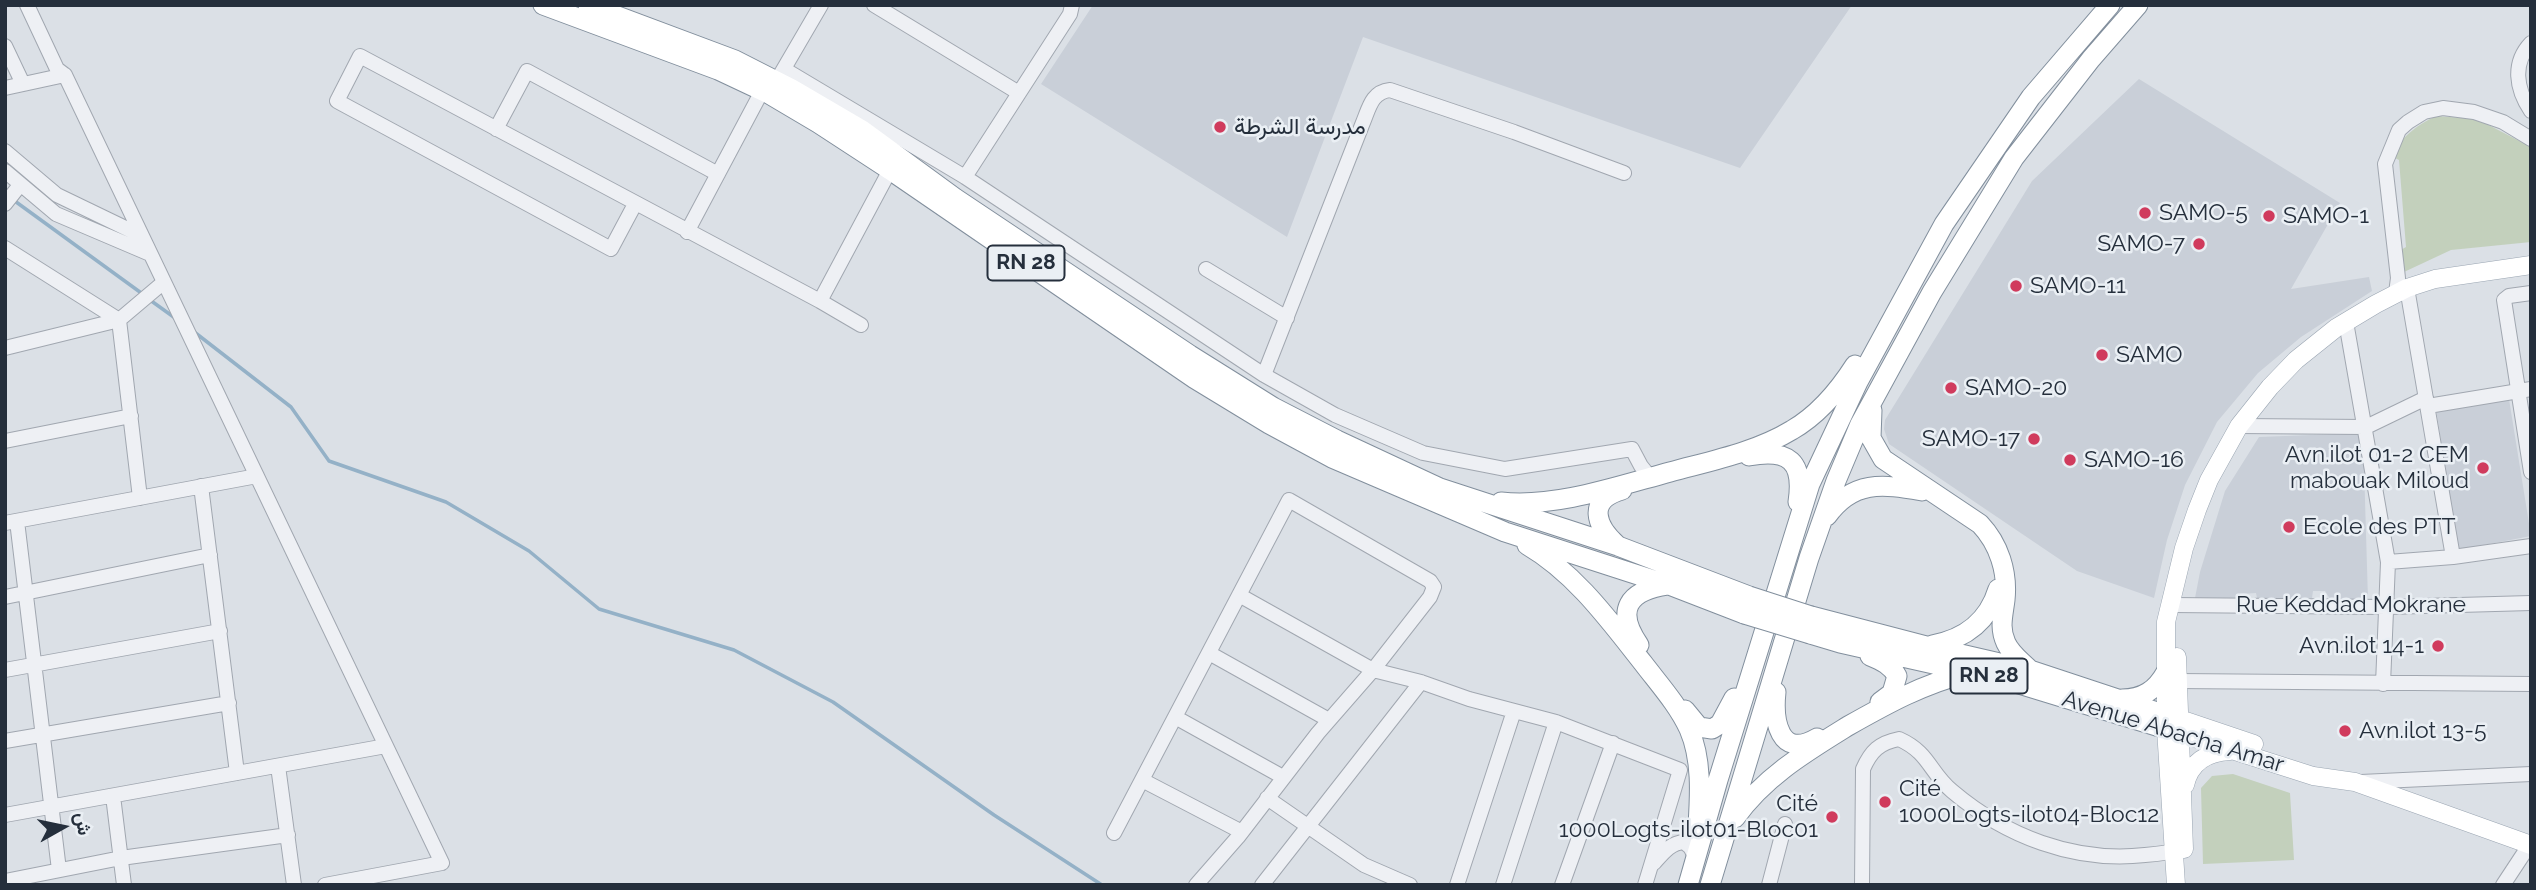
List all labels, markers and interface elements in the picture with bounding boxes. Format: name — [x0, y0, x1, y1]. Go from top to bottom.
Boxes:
place label: مدرسة الشرطة — [1234, 113, 1366, 141]
marker: مدرسة الشرطة — [1212, 119, 1228, 135]
place label: SAMO-5 — [2159, 199, 2248, 227]
place label: SAMO-1 — [2283, 202, 2369, 230]
marker: SAMO-5 — [2137, 205, 2153, 221]
marker: SAMO-1 — [2261, 208, 2277, 224]
place label: SAMO-7 — [2097, 230, 2185, 258]
marker: SAMO-7 — [2191, 236, 2207, 252]
road number: RN 28 — [988, 246, 1064, 280]
place label: SAMO-11 — [2030, 272, 2126, 300]
marker: SAMO-11 — [2008, 278, 2024, 294]
place label: SAMO — [2116, 341, 2183, 369]
marker: SAMO — [2094, 347, 2110, 363]
place label: SAMO-20 — [1965, 374, 2067, 402]
marker: SAMO-20 — [1943, 380, 1959, 396]
place label: SAMO-17 — [1922, 425, 2020, 453]
marker: SAMO-17 — [2026, 431, 2042, 447]
place label: Avn.ilot 01-2 CEM mabouak Miloud — [2285, 441, 2469, 495]
place label: SAMO-16 — [2084, 446, 2184, 474]
marker: SAMO-16 — [2062, 452, 2078, 468]
marker: Avn.ilot 01-2 CEM mabouak Miloud — [2475, 460, 2491, 476]
place label: Ecole des PTT — [2303, 513, 2456, 541]
marker: Ecole des PTT — [2281, 519, 2297, 535]
street label: Rue Keddad Mokrane — [2236, 591, 2466, 619]
place label: Avn.ilot 14-1 — [2299, 632, 2424, 660]
marker: Avn.ilot 14-1 — [2430, 638, 2446, 654]
road number: RN 28 — [1951, 658, 2028, 694]
street label: Avenue Abacha Amar — [2059, 685, 2287, 779]
place label: Avn.ilot 13-5 — [2359, 717, 2487, 745]
marker: Avn.ilot 13-5 — [2337, 723, 2353, 739]
place label: Cité 1000Logts-ilot04-Bloc12 — [1899, 775, 2159, 829]
place label: Cité 1000Logts-ilot01-Bloc01 — [1559, 790, 1818, 844]
north arrow — [28, 792, 98, 862]
marker: Cité 1000Logts-ilot04-Bloc12 — [1877, 794, 1893, 810]
marker: Cité 1000Logts-ilot01-Bloc01 — [1824, 809, 1840, 825]
text: ش — [71, 811, 96, 837]

